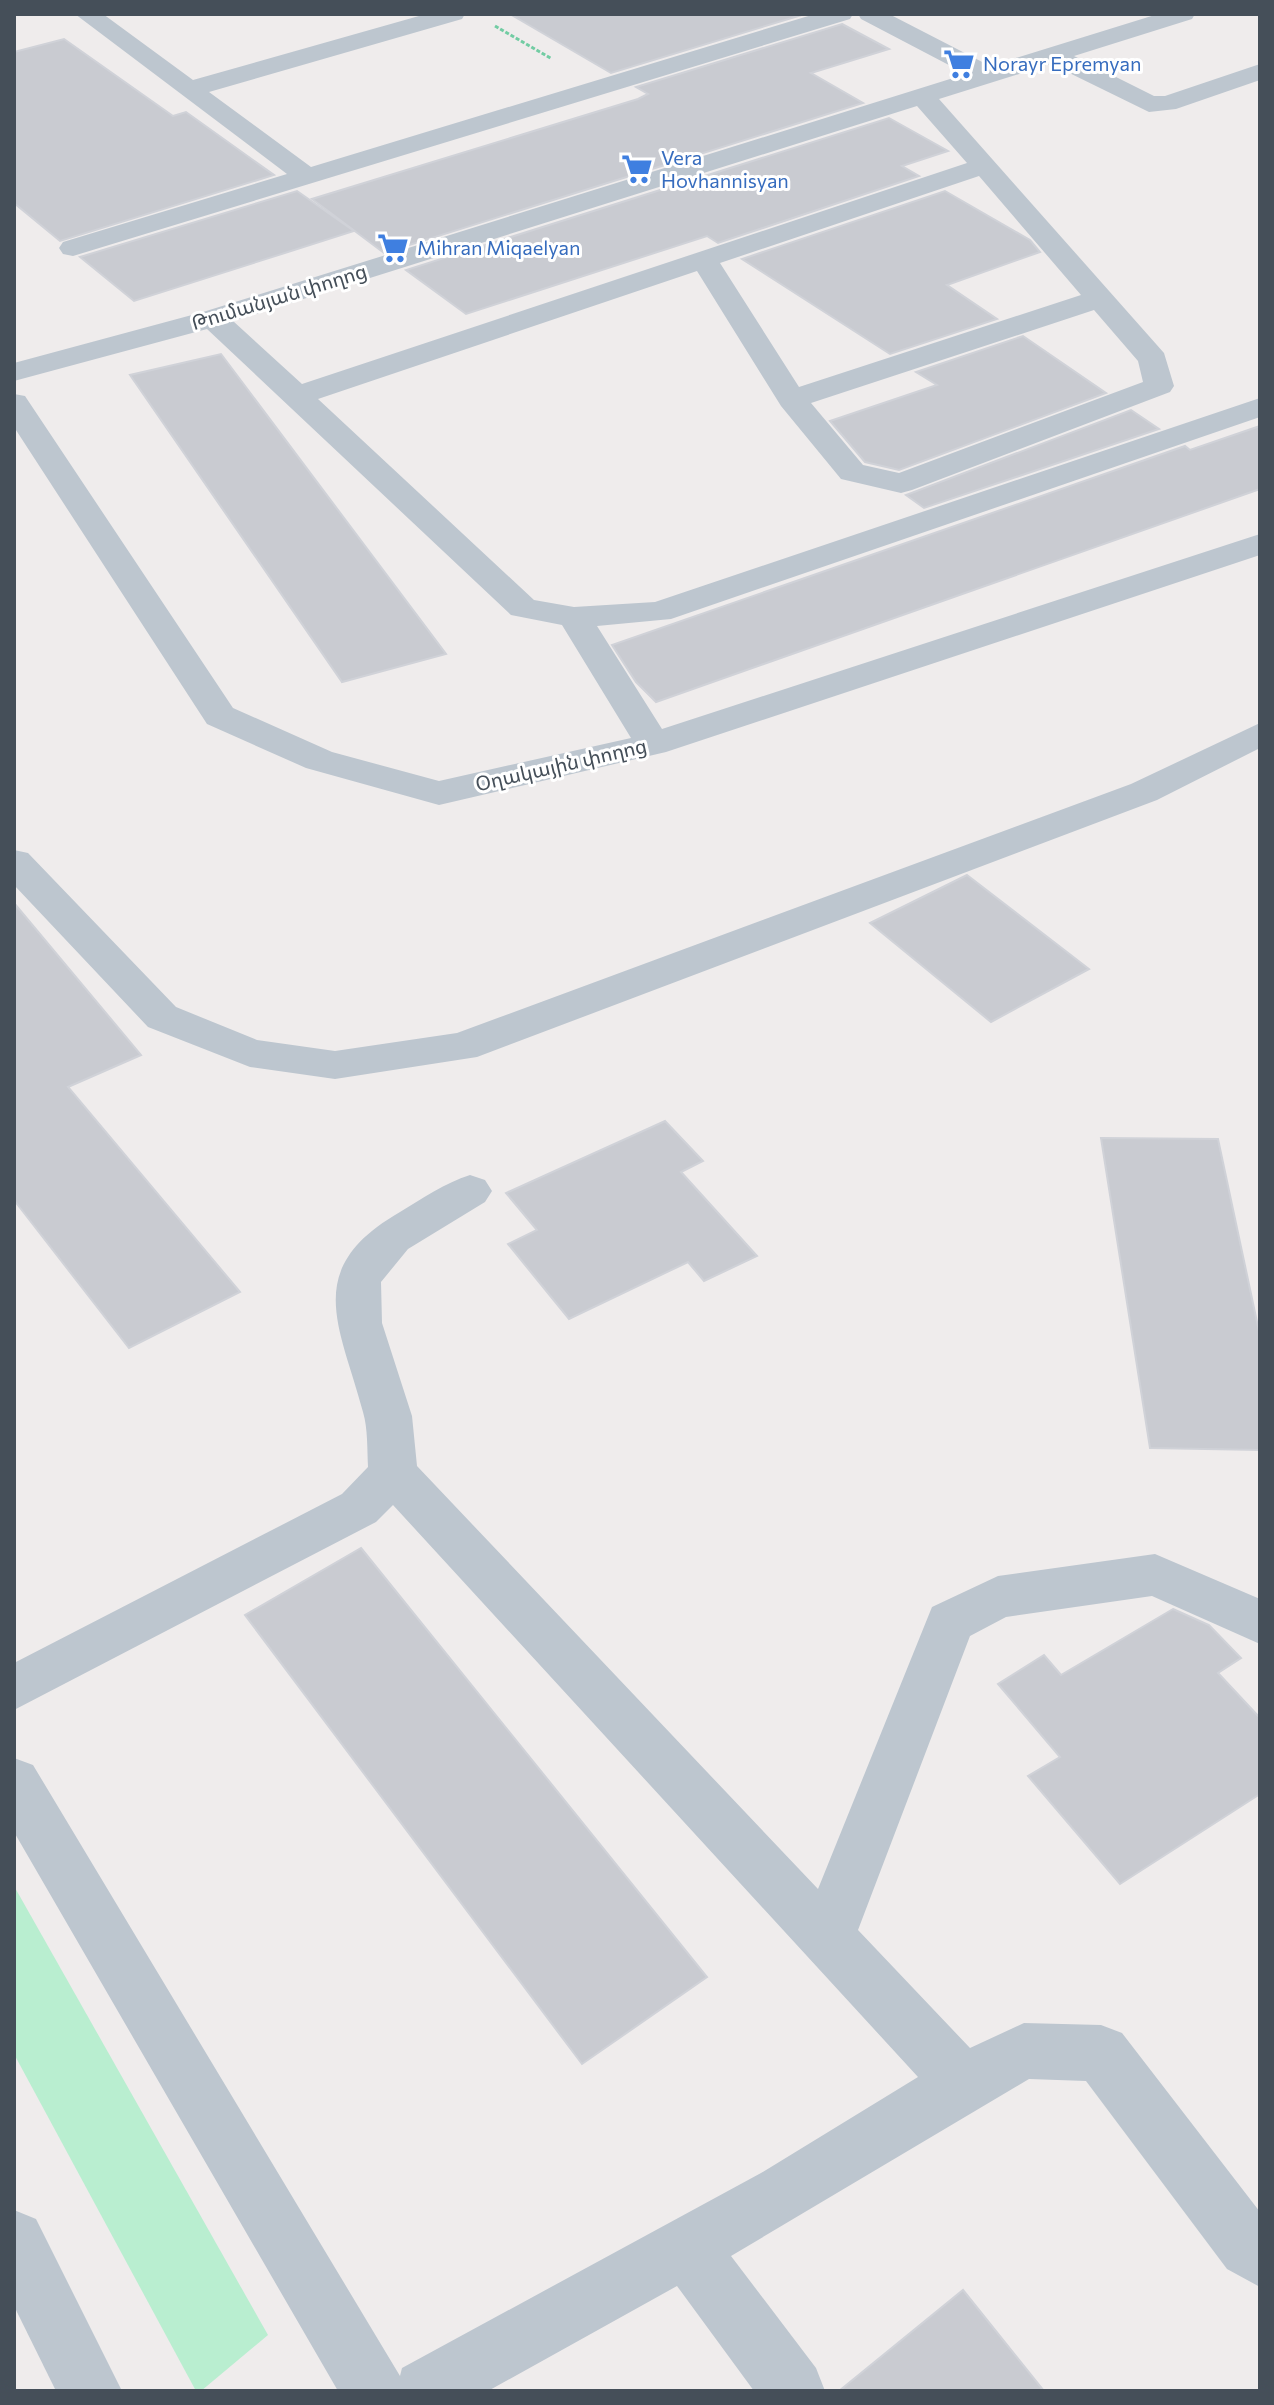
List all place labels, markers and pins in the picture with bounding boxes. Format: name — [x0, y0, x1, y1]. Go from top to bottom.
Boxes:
supermarket icon: Norayr Epremyan — [942, 47, 976, 81]
place label: Norayr Epremyan — [983, 51, 1141, 75]
place label: Vera Hovhannisyan — [661, 145, 789, 192]
supermarket icon: Vera Hovhannisyan — [620, 152, 654, 186]
supermarket icon: Mihran Miqaelyan — [376, 231, 410, 265]
place label: Mihran Miqaelyan — [417, 235, 580, 259]

